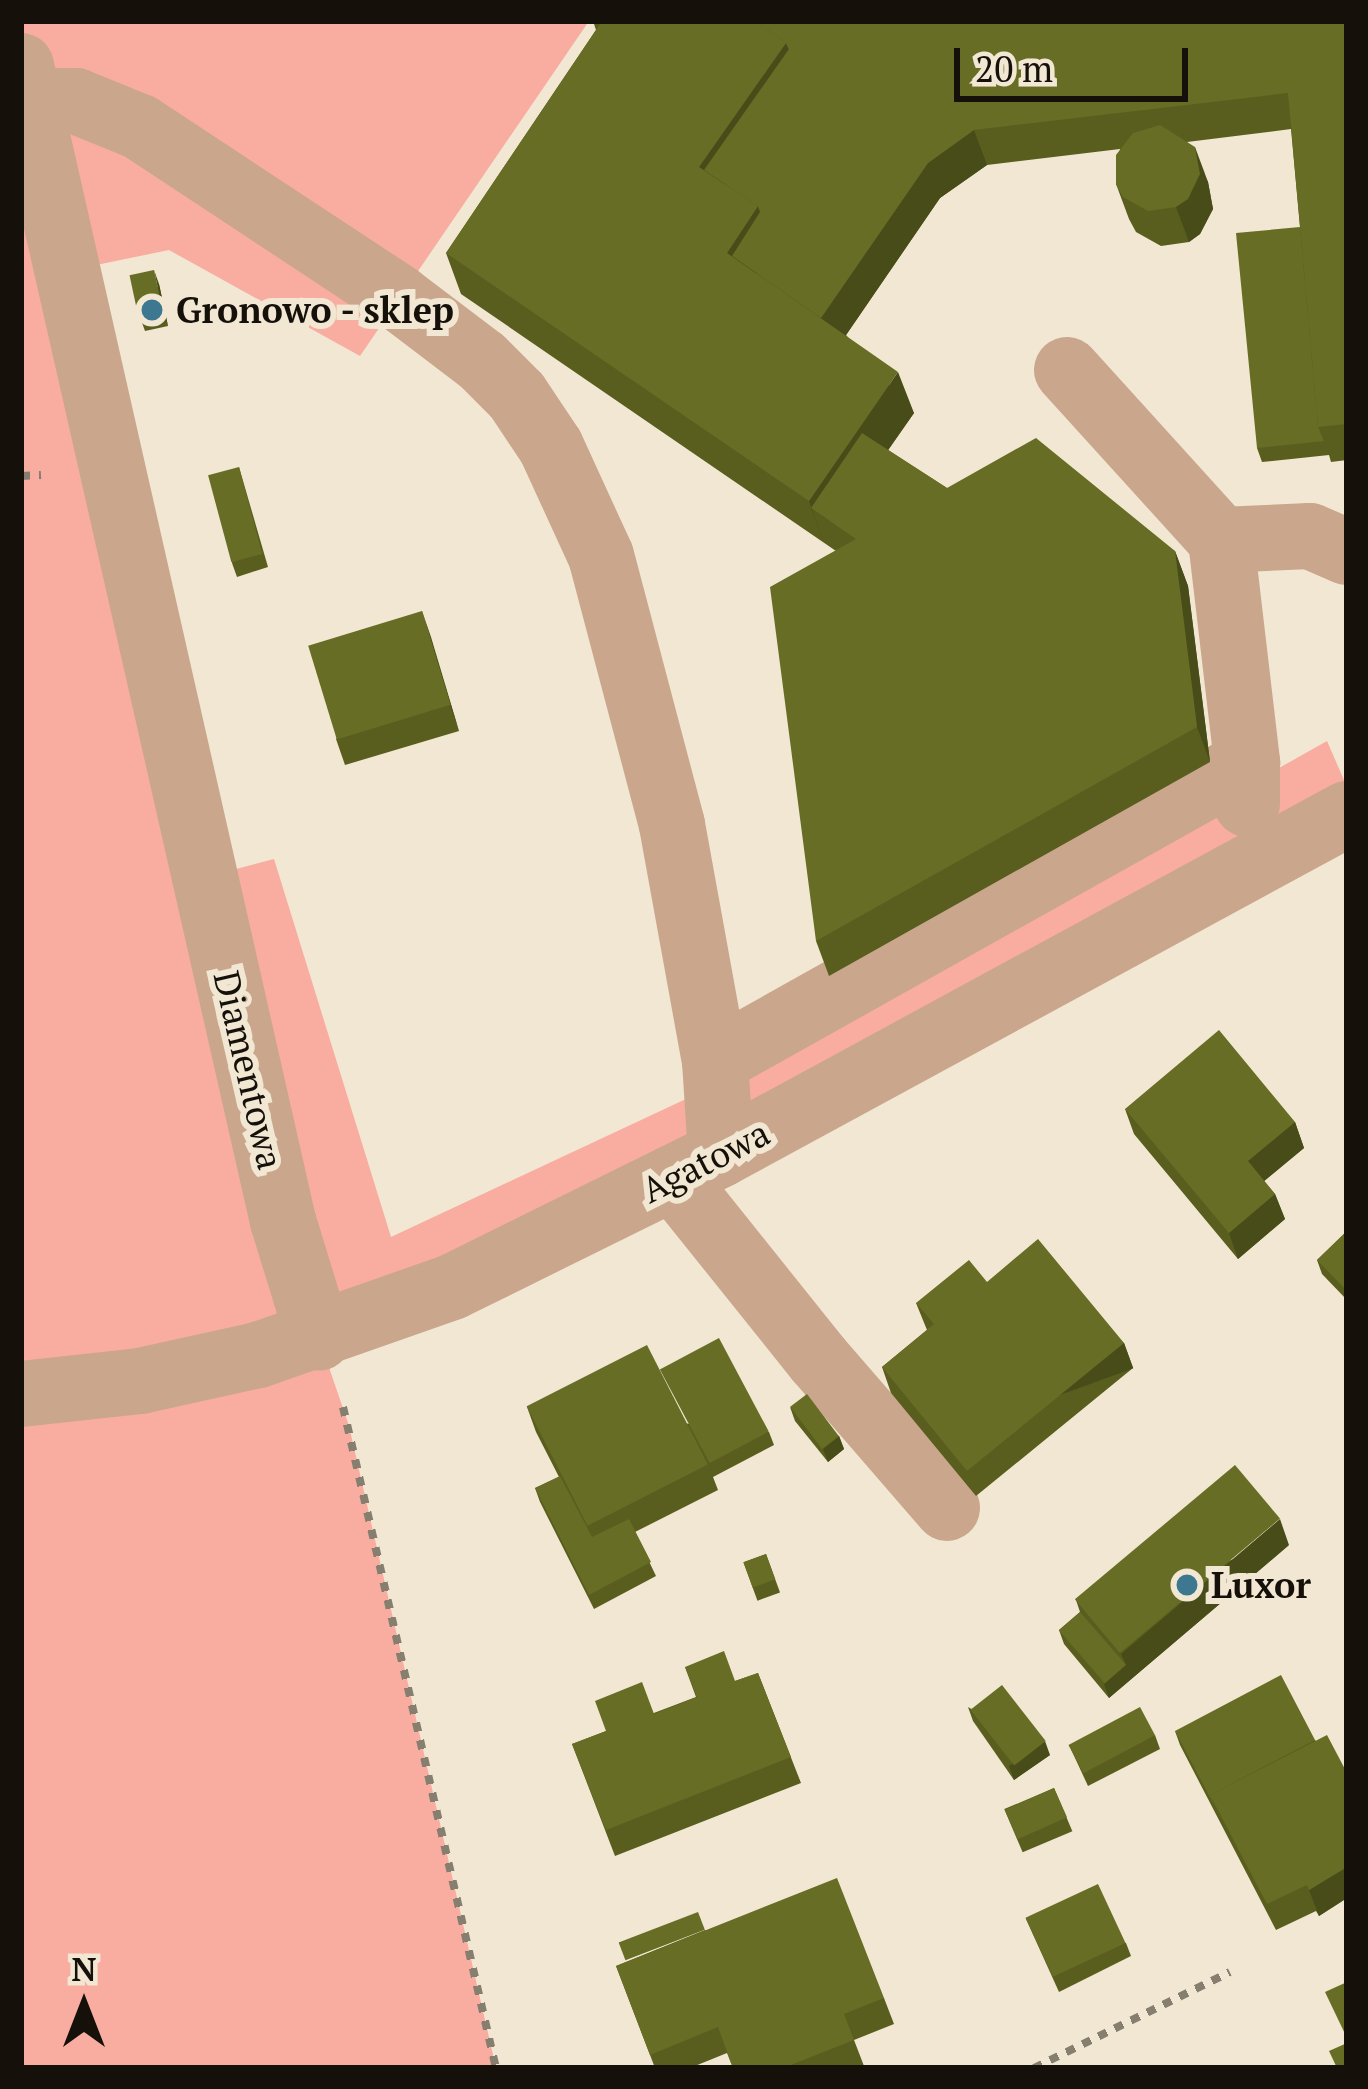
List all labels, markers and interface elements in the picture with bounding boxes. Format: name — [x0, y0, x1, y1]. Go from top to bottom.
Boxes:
scale bar — [960, 24, 1194, 98]
text: 20 m — [975, 45, 1053, 92]
place label: Gronowo - sklep — [176, 288, 457, 332]
marker: Gronowo - sklep — [139, 297, 165, 323]
street label: Diamentowa — [205, 967, 293, 1173]
street label: Agatowa — [634, 1111, 776, 1211]
place label: Luxor — [1211, 1563, 1311, 1607]
marker: Luxor — [1174, 1572, 1200, 1598]
north arrow — [24, 1945, 144, 2065]
text: N — [71, 1947, 97, 1990]

